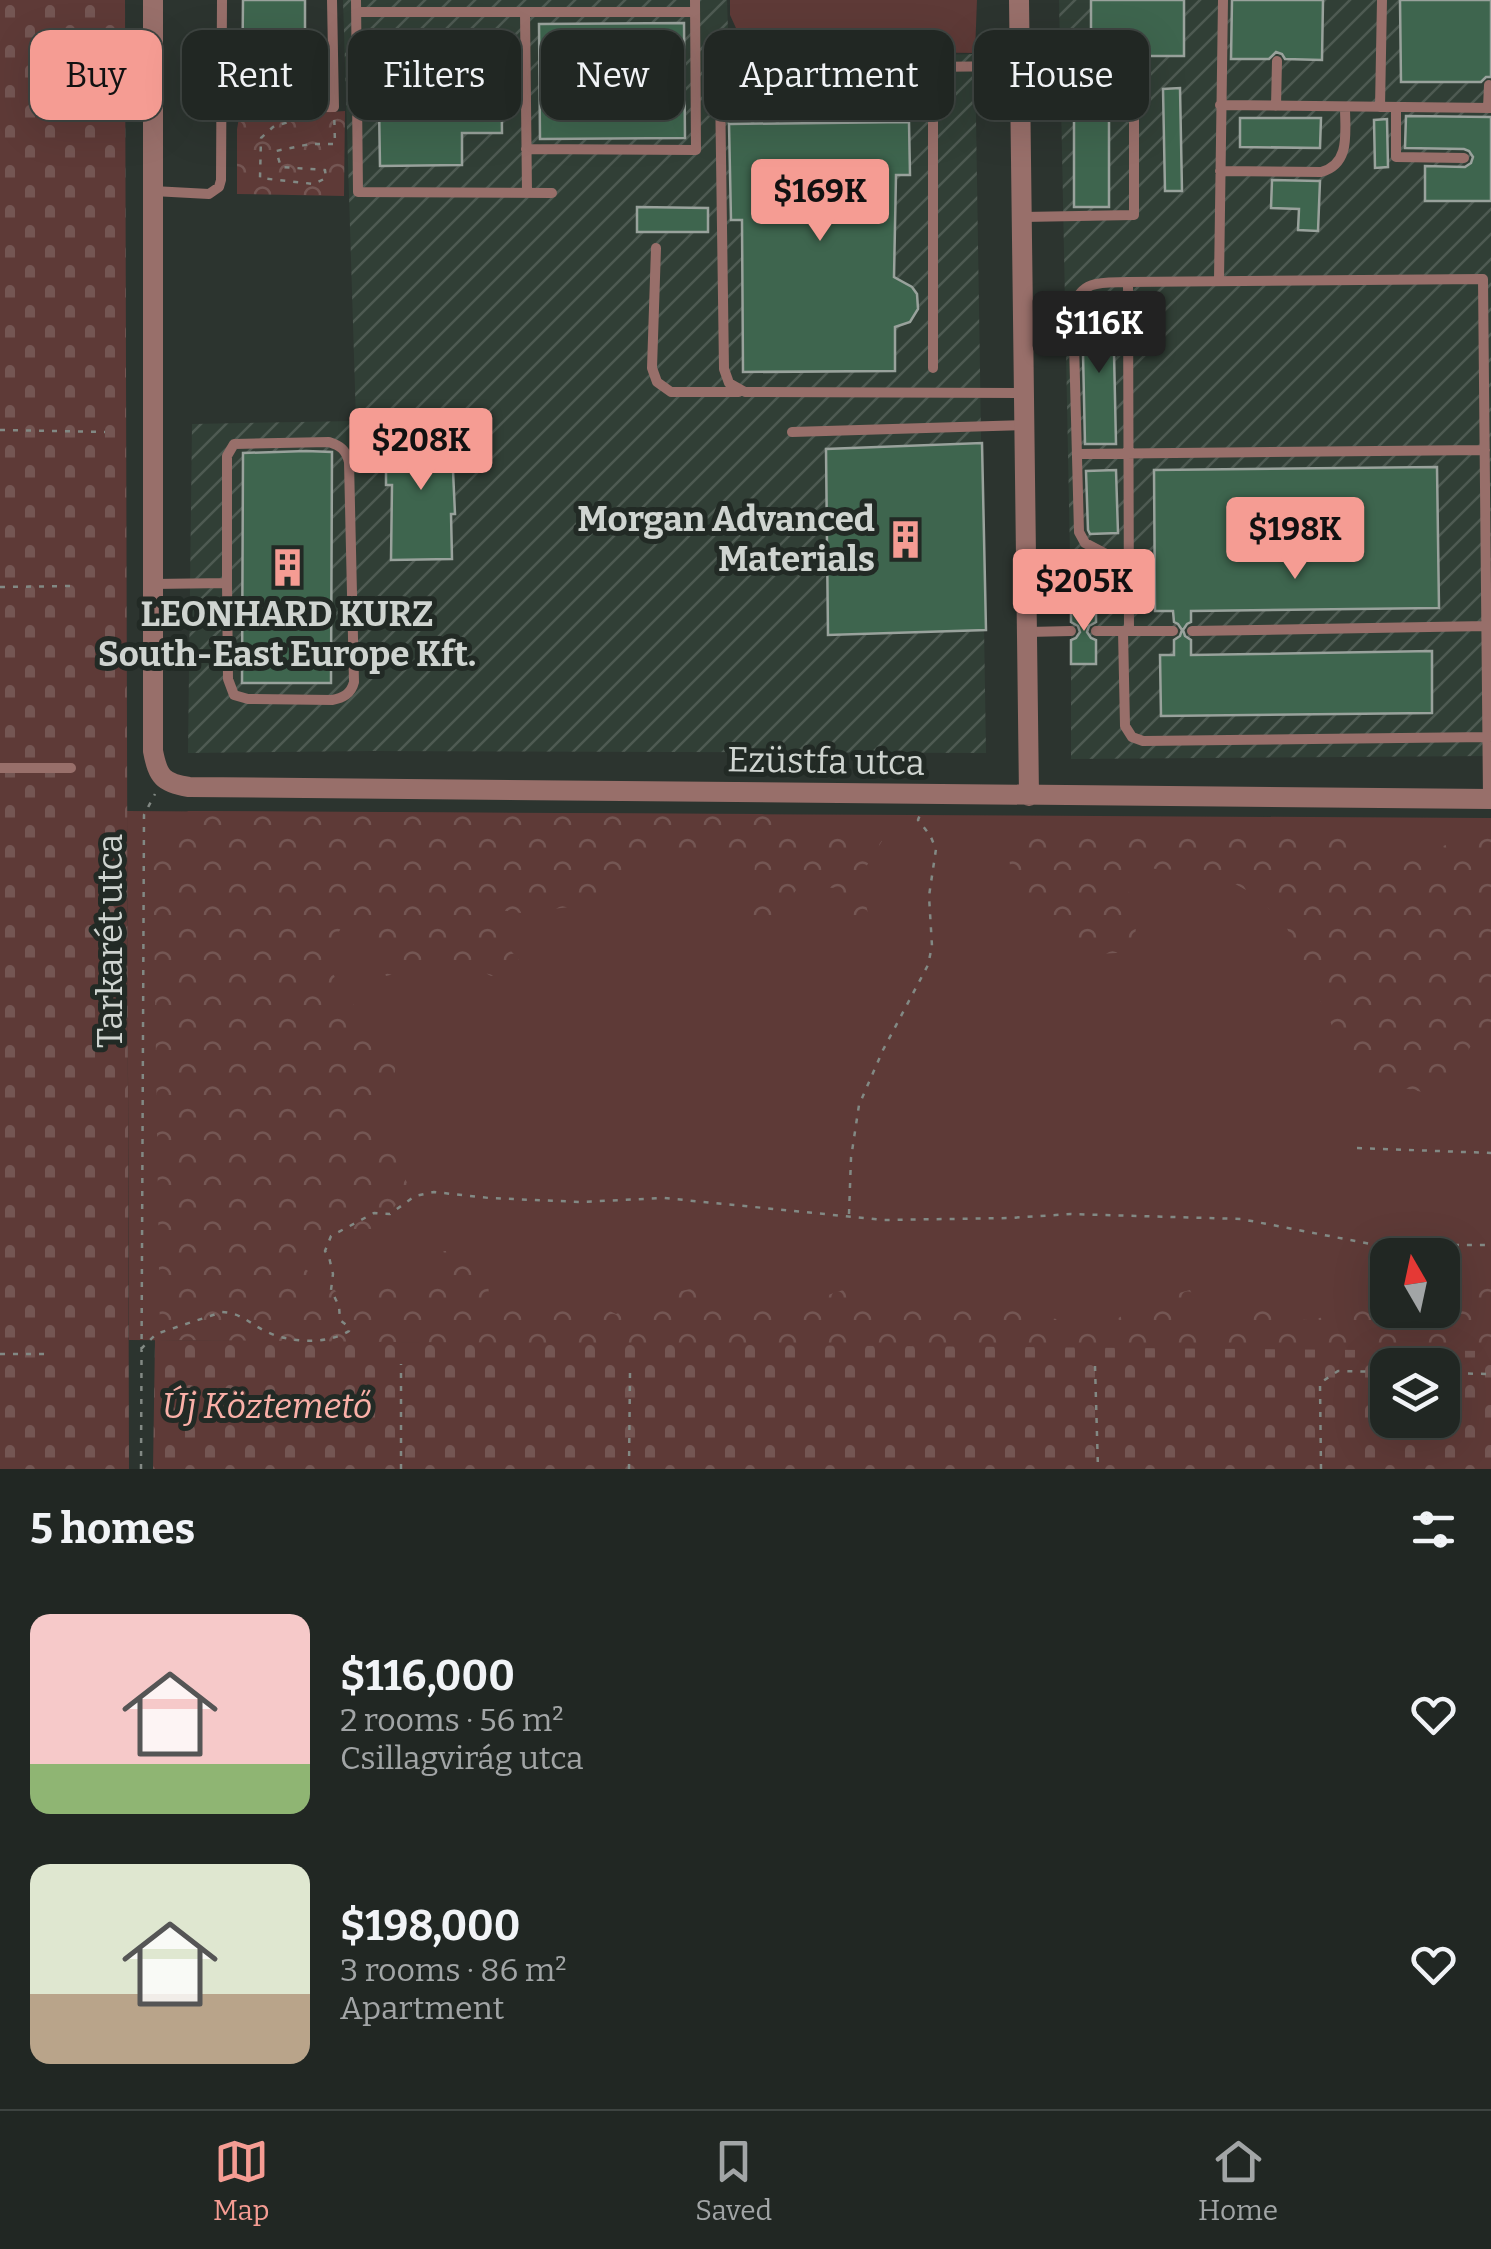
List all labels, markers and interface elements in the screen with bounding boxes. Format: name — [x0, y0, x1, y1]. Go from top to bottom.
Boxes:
chip: Buy — [30, 30, 162, 120]
chip: Rent — [182, 30, 328, 120]
chip: Filters — [348, 30, 521, 120]
chip: New — [541, 30, 684, 120]
chip: Apartment — [704, 30, 954, 120]
chip: House — [974, 30, 1149, 120]
pin: $169K — [750, 159, 890, 244]
text: $169K — [773, 172, 867, 210]
pin: $116K — [1029, 291, 1169, 376]
text: $116K — [1055, 304, 1143, 342]
pin: $208K — [351, 408, 491, 493]
text: $208K — [371, 421, 471, 459]
pin: $198K — [1225, 497, 1365, 582]
place label: Morgan Advanced Materials — [577, 498, 875, 580]
text: $198K — [1248, 510, 1342, 548]
building icon: Morgan Advanced Materials — [884, 518, 926, 560]
building icon: LEONHARD KURZ South-East Europe Kft. — [266, 546, 308, 588]
pin: $205K — [1014, 549, 1154, 634]
text: $205K — [1035, 562, 1133, 600]
place label: LEONHARD KURZ South-East Europe Kft. — [98, 593, 476, 675]
street label: Ezüstfa utca — [727, 738, 925, 784]
street label: Tarkarét utca — [89, 834, 131, 1048]
north arrow — [1370, 1238, 1460, 1328]
map controls — [1370, 1238, 1460, 1438]
button: layers — [1370, 1348, 1460, 1438]
park label: Új Köztemető — [162, 1385, 372, 1427]
icon: filters — [1406, 1502, 1461, 1557]
text: 5 homes — [30, 1504, 195, 1554]
text: $116,000 — [340, 1651, 515, 1701]
icon: home — [110, 1654, 230, 1774]
icon: heart — [1406, 1687, 1461, 1742]
text: 2 rooms · 56 m² — [340, 1701, 564, 1739]
text: Csillagvirág utca — [340, 1739, 583, 1777]
text: $198,000 — [340, 1901, 520, 1951]
icon: home — [110, 1904, 230, 2024]
icon: heart — [1406, 1937, 1461, 1992]
text: 3 rooms · 86 m² — [340, 1951, 567, 1989]
text: Apartment — [340, 1989, 504, 2027]
tab: Map — [213, 2134, 269, 2227]
tab: Saved — [695, 2134, 772, 2227]
tab: Home — [1198, 2134, 1278, 2227]

